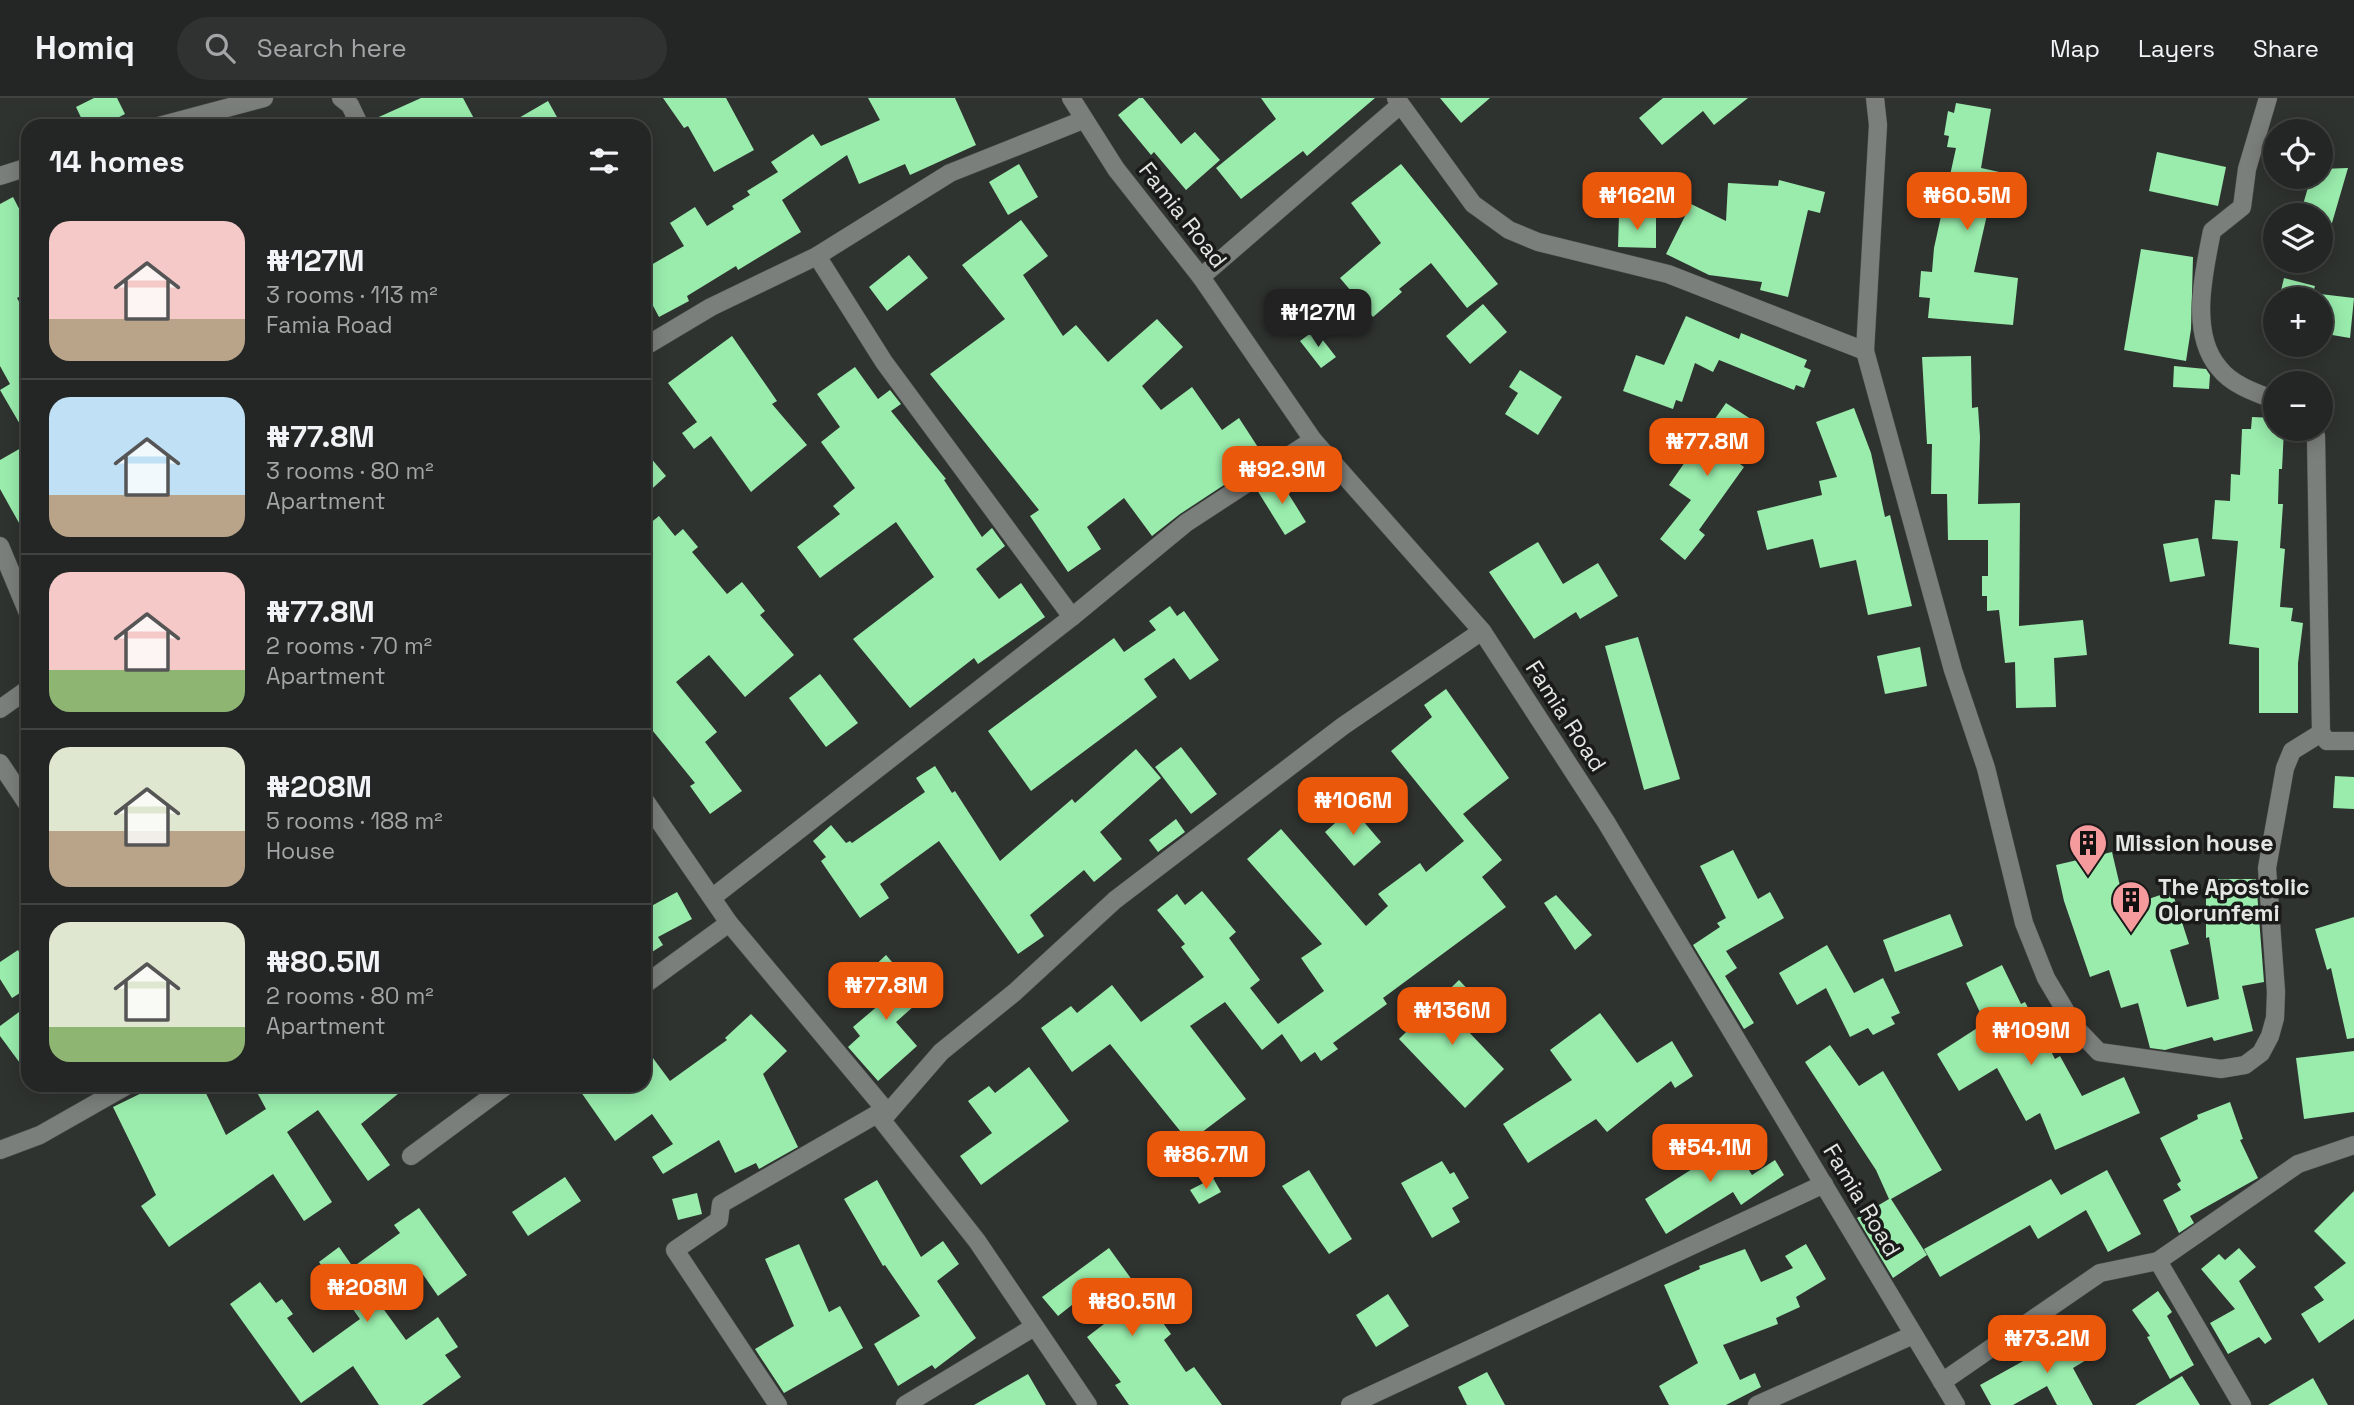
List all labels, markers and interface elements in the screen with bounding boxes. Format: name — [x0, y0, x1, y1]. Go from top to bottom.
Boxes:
search box — [177, 17, 667, 80]
text: Homiq — [35, 27, 135, 69]
icon: search — [201, 29, 239, 67]
text: Search here — [257, 31, 407, 65]
text: Map — [2050, 33, 2100, 64]
text: Layers — [2138, 33, 2215, 64]
text: Share — [2253, 33, 2319, 64]
map controls — [2263, 119, 2333, 441]
button: locate — [2263, 119, 2333, 189]
text: 14 homes — [49, 142, 185, 181]
icon: filters — [585, 142, 623, 180]
street label: Famia Road — [1132, 156, 1234, 274]
pin: ₦162M — [1588, 172, 1686, 232]
pin: ₦60.5M — [1910, 172, 2024, 232]
text: ₦162M — [1598, 180, 1676, 210]
text: ₦60.5M — [1923, 180, 2011, 210]
button: layers — [2263, 203, 2333, 273]
text: ₦127M — [266, 241, 364, 280]
icon: home — [105, 249, 189, 333]
text: 3 rooms · 113 m² — [266, 280, 438, 310]
button: + — [2263, 287, 2333, 357]
pin: ₦127M — [1269, 289, 1367, 349]
text: ₦127M — [1280, 297, 1356, 327]
text: Famia Road — [266, 310, 392, 340]
button: − — [2263, 371, 2333, 441]
text: ₦77.8M — [266, 417, 375, 456]
pin: ₦77.8M — [1650, 418, 1764, 478]
icon: home — [105, 425, 189, 509]
text: ₦77.8M — [1665, 426, 1749, 456]
pin: ₦92.9M — [1225, 446, 1339, 506]
text: ₦92.9M — [1238, 454, 1326, 484]
text: 3 rooms · 80 m² — [266, 456, 434, 486]
text: Apartment — [266, 486, 386, 516]
text: ₦77.8M — [266, 592, 375, 631]
icon: home — [105, 600, 189, 684]
text: 2 rooms · 70 m² — [266, 631, 432, 661]
street label: Famia Road — [1519, 655, 1613, 777]
text: Apartment — [266, 661, 386, 691]
text: ₦208M — [266, 767, 372, 806]
icon: home — [105, 775, 189, 859]
pin: ₦106M — [1304, 778, 1402, 837]
text: ₦106M — [1314, 785, 1392, 815]
text: 5 rooms · 188 m² — [266, 806, 443, 836]
building icon: Mission house — [2067, 822, 2109, 877]
place label: Mission house — [2115, 828, 2273, 858]
text: House — [266, 836, 335, 866]
place label: The Apostolic Olorunfemi — [2158, 872, 2310, 928]
building icon: The Apostolic Olorunfemi — [2110, 879, 2152, 934]
text: ₦80.5M — [266, 942, 381, 981]
icon: home — [105, 950, 189, 1034]
pin: ₦77.8M — [829, 962, 943, 1022]
text: ₦77.8M — [844, 970, 928, 1000]
text: 2 rooms · 80 m² — [266, 981, 434, 1011]
pin: ₦136M — [1403, 988, 1501, 1047]
text: ₦136M — [1413, 995, 1491, 1025]
pin: ₦109M — [1982, 1007, 2080, 1067]
text: Apartment — [266, 1011, 386, 1041]
text: ₦109M — [1992, 1015, 2070, 1045]
pin: ₦54.1M — [1653, 1124, 1767, 1184]
pin: ₦86.7M — [1149, 1132, 1263, 1191]
text: ₦54.1M — [1668, 1132, 1752, 1162]
street label: Famia Road — [1817, 1138, 1907, 1262]
text: ₦86.7M — [1163, 1139, 1249, 1169]
pin: ₦208M — [318, 1264, 416, 1324]
text: ₦208M — [326, 1272, 408, 1302]
pin: ₦80.5M — [1075, 1278, 1189, 1338]
text: ₦80.5M — [1088, 1286, 1176, 1316]
pin: ₦73.2M — [1990, 1316, 2104, 1375]
text: ₦73.2M — [2004, 1323, 2090, 1353]

